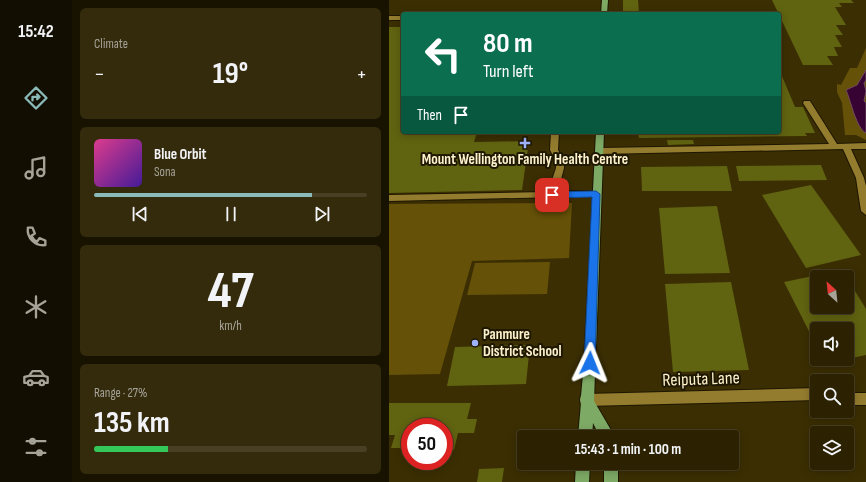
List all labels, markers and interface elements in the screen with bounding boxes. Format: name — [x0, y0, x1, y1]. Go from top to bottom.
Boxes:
text: 15:42 — [18, 21, 54, 42]
text: 80 m — [483, 27, 532, 60]
icon: left — [417, 28, 469, 80]
text: Climate — [94, 36, 128, 52]
text: 19° — [213, 56, 248, 92]
text: − — [94, 61, 105, 88]
text: + — [356, 61, 367, 88]
text: Turn left — [483, 61, 534, 82]
icon: directions — [22, 84, 50, 112]
icon: arrive — [450, 104, 472, 126]
text: Then — [417, 106, 442, 125]
marker: Mount Wellington Family Health Centre — [519, 137, 531, 149]
text: Blue Orbit — [154, 145, 206, 164]
place label: Mount Wellington Family Health Centre — [422, 150, 628, 169]
icon: music — [22, 154, 50, 182]
text: Sona — [154, 164, 176, 180]
pin — [535, 178, 569, 212]
icon: arrive — [541, 184, 563, 206]
icon: previous — [129, 203, 151, 225]
icon: pause — [220, 203, 242, 225]
icon: next — [311, 203, 333, 225]
icon: phone — [22, 223, 50, 251]
text: 47 — [207, 260, 254, 323]
north arrow — [810, 270, 854, 314]
map controls — [810, 270, 854, 470]
icon: climate — [22, 293, 50, 321]
text: km/h — [219, 318, 242, 334]
button: sound — [810, 322, 854, 366]
place label: Panmure District School — [483, 325, 562, 361]
marker: Panmure District School — [470, 338, 480, 348]
position arrow — [569, 342, 611, 384]
icon: car — [22, 363, 50, 391]
street label: Reiputa Lane — [662, 367, 740, 391]
button: search — [810, 374, 854, 418]
text: Range · 27% — [94, 385, 147, 401]
text: 135 km — [94, 405, 170, 441]
speed limit sign: 50 — [401, 418, 453, 470]
button: layers — [810, 426, 854, 470]
icon: filters — [22, 433, 50, 461]
text: 15:43 · 1 min · 100 m — [575, 440, 681, 459]

